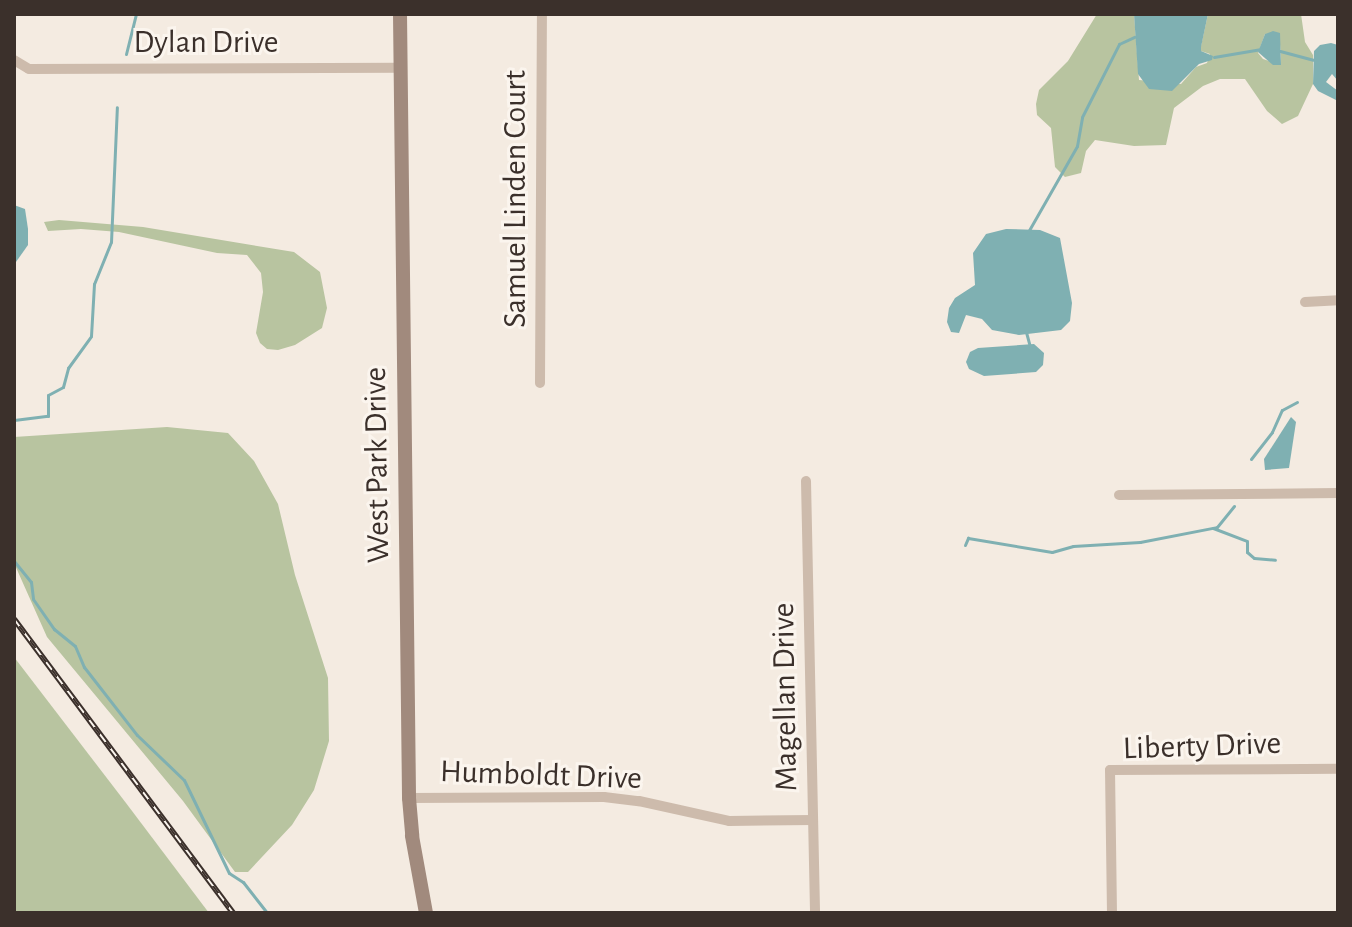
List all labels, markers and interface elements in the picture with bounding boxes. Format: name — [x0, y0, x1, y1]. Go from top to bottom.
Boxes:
street label: Dylan Drive — [133, 23, 279, 61]
street label: Samuel Linden Court — [496, 70, 534, 328]
street label: West Park Drive — [356, 367, 398, 563]
street label: Magellan Drive — [764, 602, 806, 792]
street label: Liberty Drive — [1122, 724, 1282, 768]
street label: Humboldt Drive — [439, 752, 643, 798]

